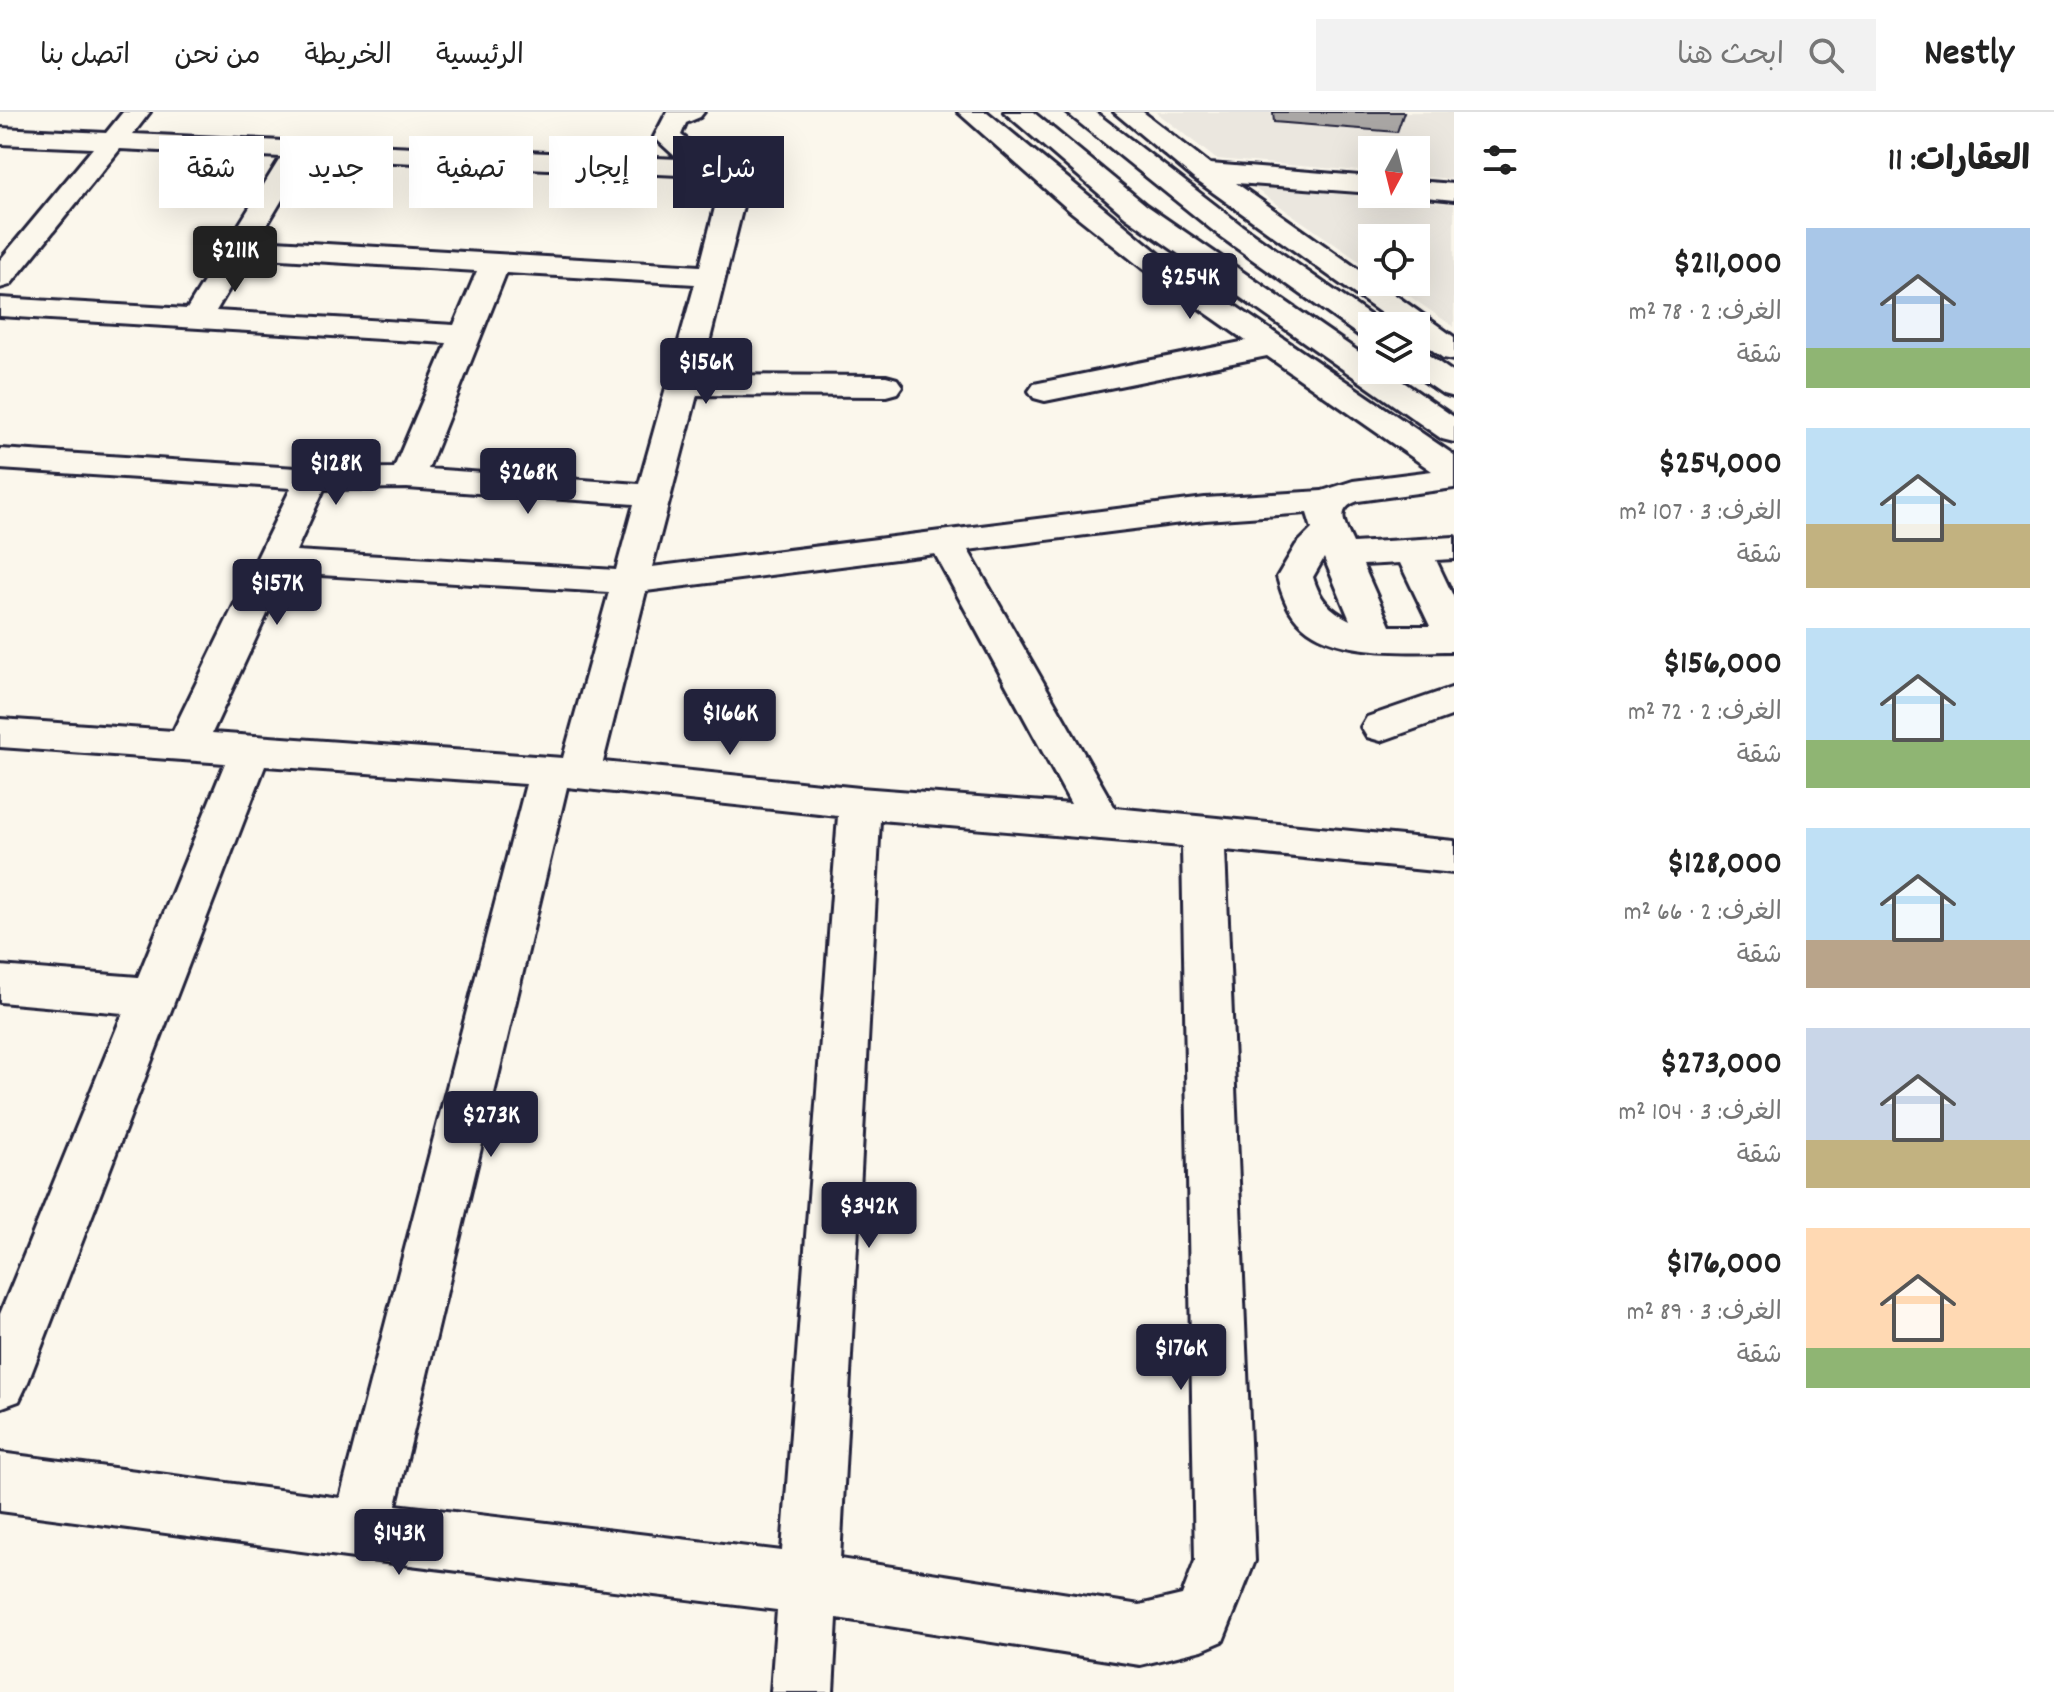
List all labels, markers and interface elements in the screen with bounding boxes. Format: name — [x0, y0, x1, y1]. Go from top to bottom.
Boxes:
search box — [1316, 19, 1876, 91]
text: Nestly — [1924, 28, 2014, 83]
icon: search — [1804, 33, 1848, 77]
text: ابحث هنا — [1677, 36, 1784, 79]
text: اتصل بنا — [40, 38, 130, 78]
text: من نحن — [174, 38, 261, 78]
text: الخريطة — [305, 38, 392, 78]
text: الرئيسية — [436, 38, 524, 78]
chip: شقة — [159, 136, 264, 208]
chip: جديد — [280, 136, 393, 208]
chip: تصفية — [409, 136, 533, 208]
chip: إيجار — [549, 136, 657, 208]
chip: شراء — [673, 136, 784, 208]
north arrow — [1358, 136, 1430, 208]
map controls — [1358, 136, 1430, 384]
icon: filters — [1478, 138, 1522, 182]
text: العقارات: 11 — [1888, 138, 2030, 187]
button: locate — [1358, 224, 1430, 296]
pin: $211K — [179, 226, 291, 294]
text: $211K — [211, 233, 259, 270]
text: $211,000 — [1673, 241, 1782, 290]
pin: $254K — [1134, 253, 1246, 321]
text: $254K — [1160, 260, 1220, 297]
icon: home — [1870, 260, 1966, 356]
text: الغرف: 2 · 78 m² — [1629, 295, 1782, 332]
button: layers — [1358, 312, 1430, 384]
pin: $156K — [650, 338, 762, 406]
text: شقة — [1737, 338, 1782, 375]
text: $156K — [678, 345, 734, 382]
pin: $128K — [280, 439, 392, 507]
text: $254,000 — [1658, 441, 1782, 490]
text: $128K — [310, 446, 362, 483]
pin: $268K — [472, 448, 584, 516]
text: $268K — [498, 455, 558, 492]
icon: home — [1870, 460, 1966, 556]
text: الغرف: 3 · 107 m² — [1619, 495, 1782, 532]
text: شقة — [1737, 538, 1782, 575]
pin: $157K — [221, 559, 333, 627]
text: $157K — [251, 566, 303, 603]
text: $156,000 — [1663, 641, 1782, 690]
icon: home — [1870, 660, 1966, 756]
pin: $166K — [674, 689, 786, 757]
text: الغرف: 2 · 72 m² — [1628, 695, 1782, 732]
text: $166K — [702, 696, 758, 733]
text: شقة — [1737, 738, 1782, 775]
text: $128,000 — [1667, 841, 1782, 890]
icon: home — [1870, 860, 1966, 956]
text: الغرف: 2 · 66 m² — [1624, 895, 1782, 932]
text: شقة — [1737, 938, 1782, 975]
text: $273,000 — [1660, 1041, 1782, 1090]
icon: home — [1870, 1060, 1966, 1156]
pin: $273K — [435, 1091, 547, 1159]
text: الغرف: 3 · 104 m² — [1618, 1095, 1782, 1132]
text: $273K — [462, 1098, 520, 1135]
text: شقة — [1737, 1138, 1782, 1175]
pin: $342K — [813, 1182, 925, 1250]
text: $342K — [840, 1189, 898, 1226]
text: $176,000 — [1666, 1241, 1782, 1290]
icon: home — [1870, 1260, 1966, 1356]
text: الغرف: 3 · 89 m² — [1627, 1295, 1782, 1332]
pin: $176K — [1125, 1324, 1237, 1392]
text: $176K — [1154, 1331, 1208, 1368]
text: شقة — [1737, 1338, 1782, 1375]
pin: $143K — [343, 1509, 455, 1577]
text: $143K — [372, 1516, 426, 1553]

